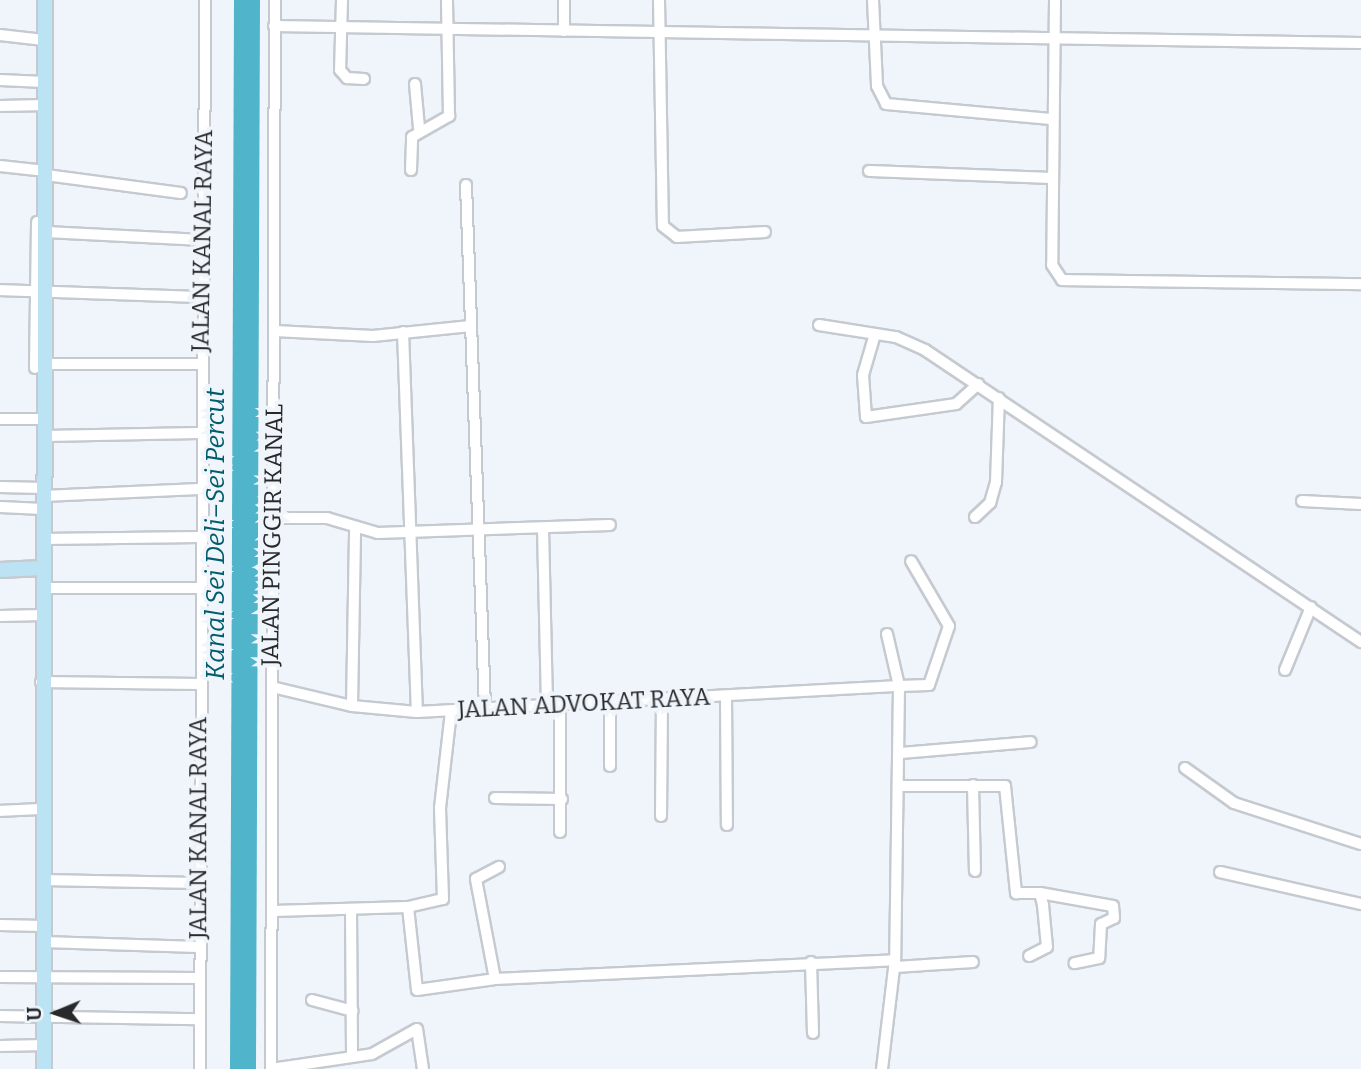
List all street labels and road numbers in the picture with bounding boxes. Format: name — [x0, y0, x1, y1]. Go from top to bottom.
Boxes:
street label: JALAN KANAL RAYA — [187, 130, 219, 352]
street label: JALAN PINGGIR KANAL — [256, 404, 290, 666]
street label: JALAN ADVOKAT RAYA — [457, 683, 711, 725]
street label: JALAN KANAL RAYA — [185, 717, 213, 939]

